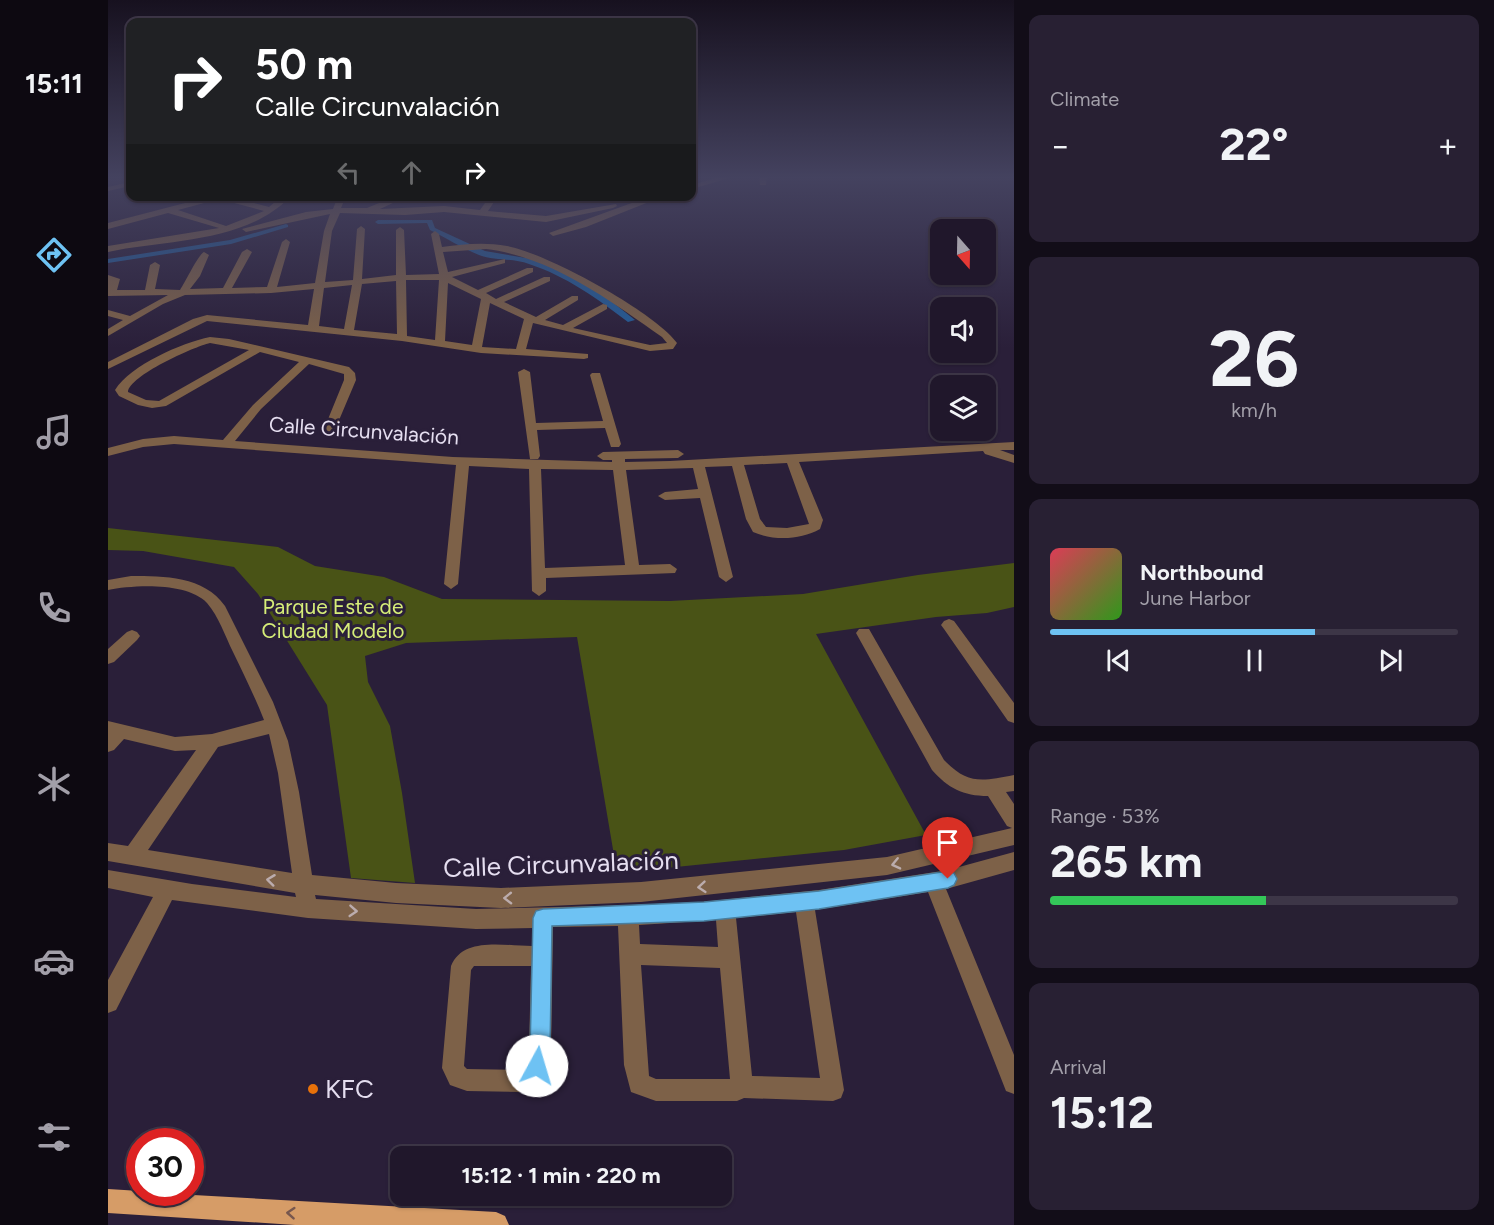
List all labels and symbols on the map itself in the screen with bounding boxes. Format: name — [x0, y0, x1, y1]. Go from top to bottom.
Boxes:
north arrow — [930, 219, 996, 285]
street label: Calle Circunvalación — [268, 411, 460, 450]
park label: Parque Este de Ciudad Modelo — [262, 594, 404, 643]
pin — [922, 817, 973, 879]
street label: Calle Circunvalación — [443, 844, 679, 884]
one-way arrow — [891, 856, 901, 869]
one-way arrow — [267, 874, 276, 886]
one-way arrow — [698, 880, 707, 893]
one-way arrow — [503, 891, 512, 904]
one-way arrow — [349, 904, 358, 917]
position arrow — [505, 1034, 569, 1098]
place label: KFC — [325, 1073, 374, 1105]
marker: KFC — [306, 1082, 320, 1096]
speed limit sign: 30 — [126, 1128, 204, 1206]
one-way arrow — [286, 1206, 295, 1219]

